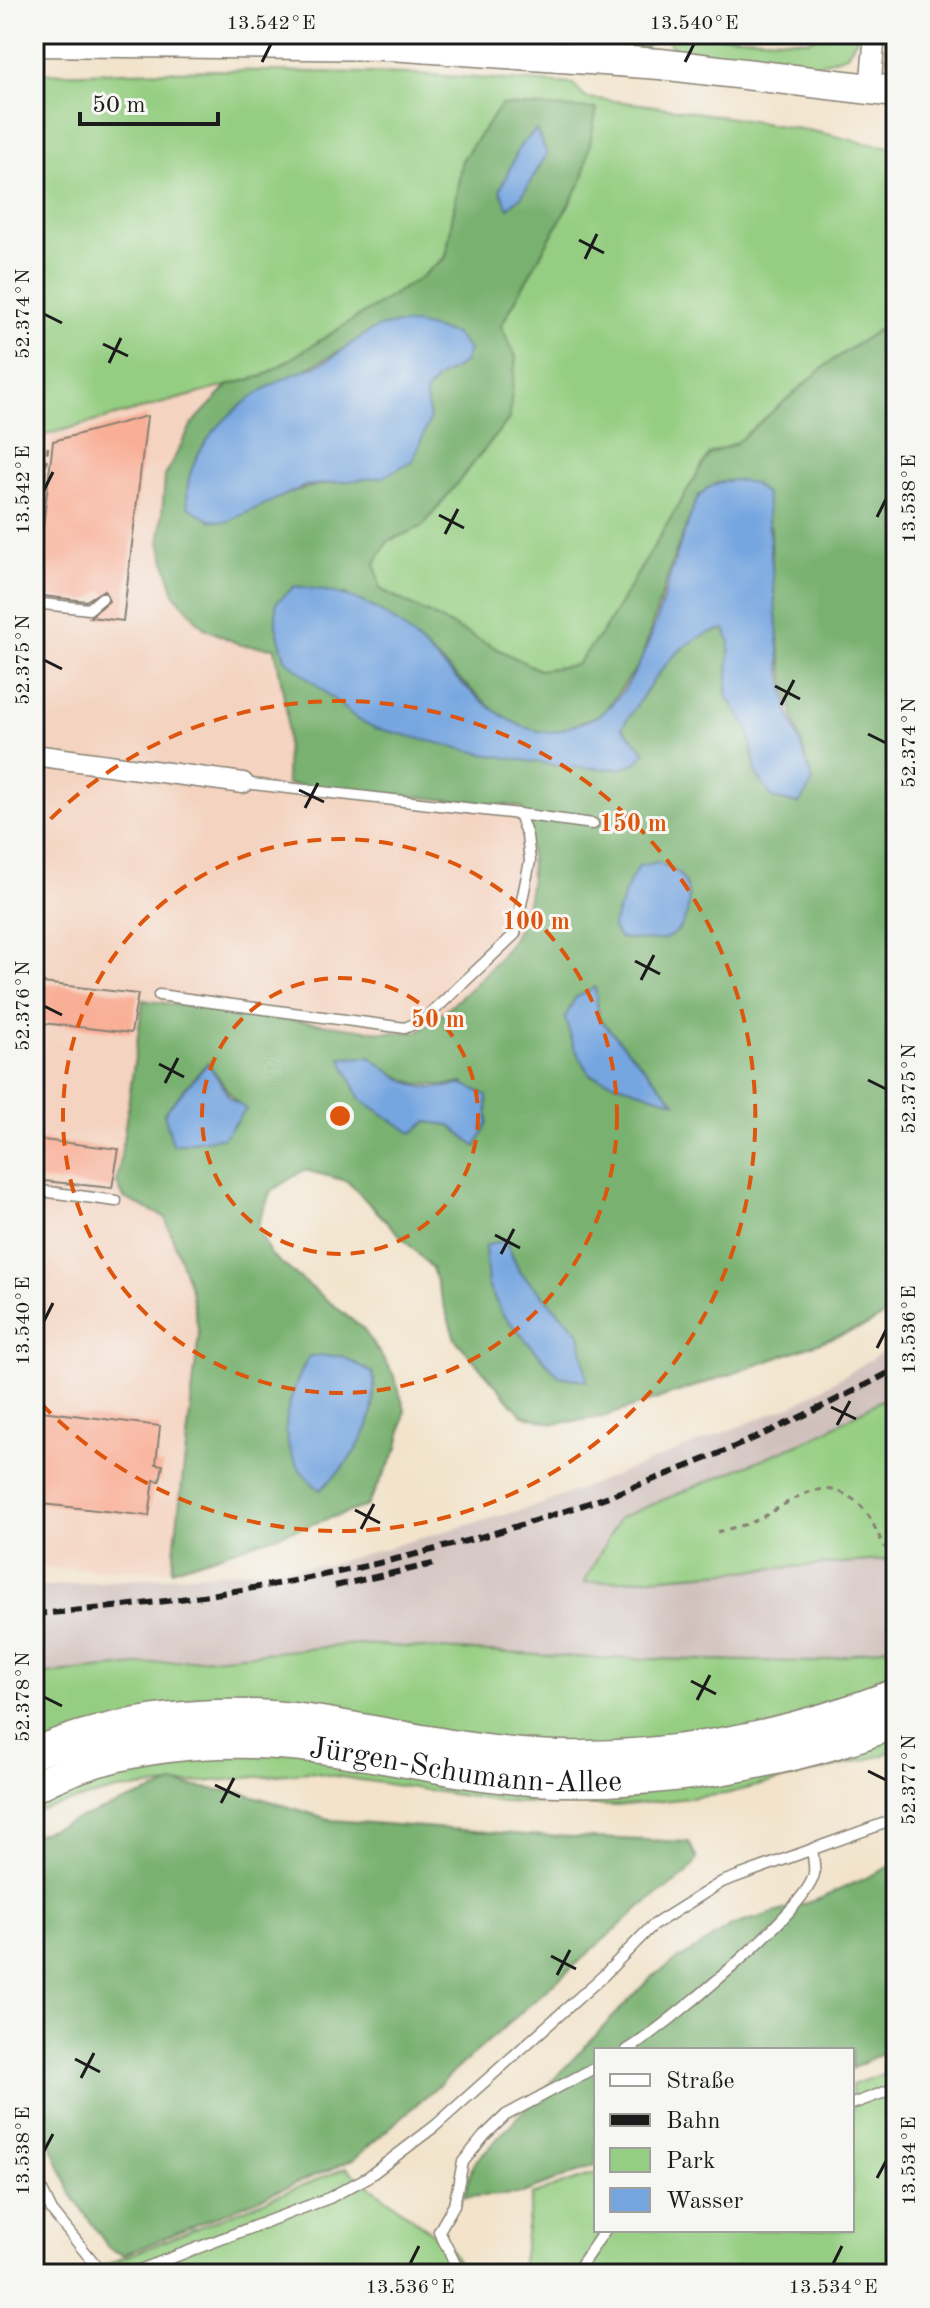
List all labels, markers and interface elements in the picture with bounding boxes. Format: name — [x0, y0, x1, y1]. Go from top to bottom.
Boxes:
text: 13.542°E — [227, 14, 316, 34]
text: 13.540°E — [650, 14, 739, 34]
scale bar — [80, 76, 218, 126]
text: 50 m — [92, 94, 146, 118]
text: 52.374°N — [14, 269, 34, 359]
text: 13.542°E — [14, 446, 34, 535]
text: 13.538°E — [900, 455, 920, 544]
text: 52.375°N — [14, 615, 34, 705]
text: 52.374°N — [900, 698, 920, 788]
text: 150 m — [599, 812, 667, 837]
text: 100 m — [502, 911, 570, 935]
text: 52.376°N — [14, 961, 34, 1051]
text: 50 m — [411, 1008, 465, 1033]
text: 52.375°N — [900, 1044, 920, 1134]
centre of rings — [326, 1102, 354, 1130]
text: 13.540°E — [14, 1277, 34, 1366]
text: 13.536°E — [900, 1286, 920, 1375]
text: 52.378°N — [14, 1652, 34, 1742]
street label: Jürgen-Schumann-Allee — [308, 1734, 623, 1798]
text: 52.377°N — [900, 1735, 920, 1825]
legend — [594, 2048, 854, 2232]
text: Straße — [666, 2070, 735, 2094]
text: 13.538°E — [14, 2107, 34, 2196]
text: Bahn — [666, 2110, 720, 2134]
text: 13.534°E — [900, 2117, 920, 2206]
text: Park — [666, 2150, 715, 2174]
text: Wasser — [666, 2190, 743, 2214]
text: 13.536°E — [366, 2278, 455, 2298]
text: 13.534°E — [789, 2278, 878, 2298]

